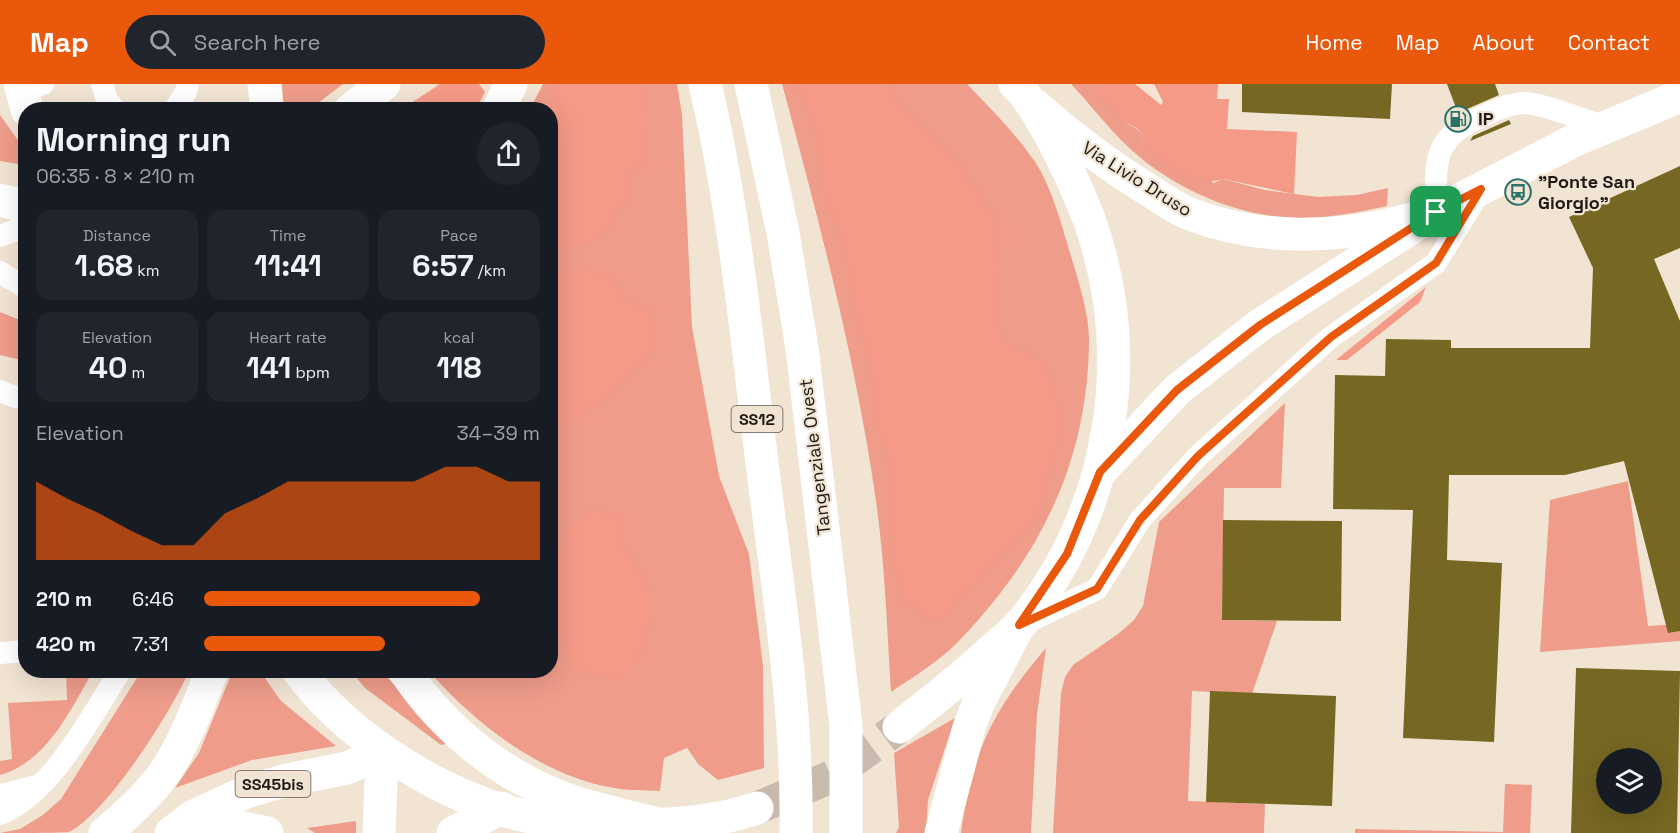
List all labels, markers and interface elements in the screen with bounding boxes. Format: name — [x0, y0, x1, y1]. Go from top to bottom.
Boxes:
search box — [125, 15, 545, 69]
text: Map — [30, 24, 89, 60]
icon: search — [146, 26, 179, 59]
text: Search here — [194, 28, 321, 56]
text: Home — [1305, 29, 1363, 56]
text: Map — [1396, 29, 1440, 56]
text: About — [1473, 29, 1535, 56]
text: Contact — [1568, 29, 1650, 56]
fuel station icon: IP — [1443, 104, 1473, 134]
place label: IP — [1478, 107, 1494, 130]
text: Morning run — [36, 119, 231, 161]
button: share — [477, 122, 540, 185]
street label: Via Livio Druso — [1078, 136, 1196, 221]
text: 06:35 · 8 × 210 m — [36, 163, 195, 189]
place label: "Ponte San Giorgio" — [1538, 170, 1635, 214]
bus stop icon: "Ponte San Giorgio" — [1503, 177, 1533, 207]
pin — [1410, 186, 1461, 237]
icon: arrive — [1419, 195, 1452, 228]
text: Distance — [83, 225, 151, 246]
text: Time — [270, 225, 306, 246]
text: Pace — [440, 225, 478, 246]
text: 1.68 — [74, 246, 133, 285]
text: 11:41 — [254, 246, 322, 285]
text: 6:57 — [412, 246, 474, 285]
text: km — [133, 260, 160, 281]
text: /km — [474, 260, 506, 281]
text: Elevation — [82, 327, 152, 348]
text: Heart rate — [249, 327, 327, 348]
text: kcal — [444, 327, 474, 348]
text: 40 — [89, 348, 127, 387]
text: 141 — [246, 348, 291, 387]
text: 118 — [436, 348, 482, 387]
text: m — [127, 362, 145, 383]
text: bpm — [291, 362, 330, 383]
street label: Tangenziale Ovest — [794, 378, 835, 536]
road number: SS12 — [732, 406, 783, 432]
text: Elevation — [36, 420, 124, 446]
text: 34–39 m — [457, 420, 540, 446]
text: 210 m — [36, 586, 92, 612]
text: 6:46 — [132, 586, 174, 612]
text: 420 m — [36, 631, 96, 657]
text: 7:31 — [132, 631, 169, 657]
map controls — [1596, 748, 1662, 814]
button: layers — [1596, 748, 1662, 814]
road number: SS45bis — [236, 771, 310, 797]

